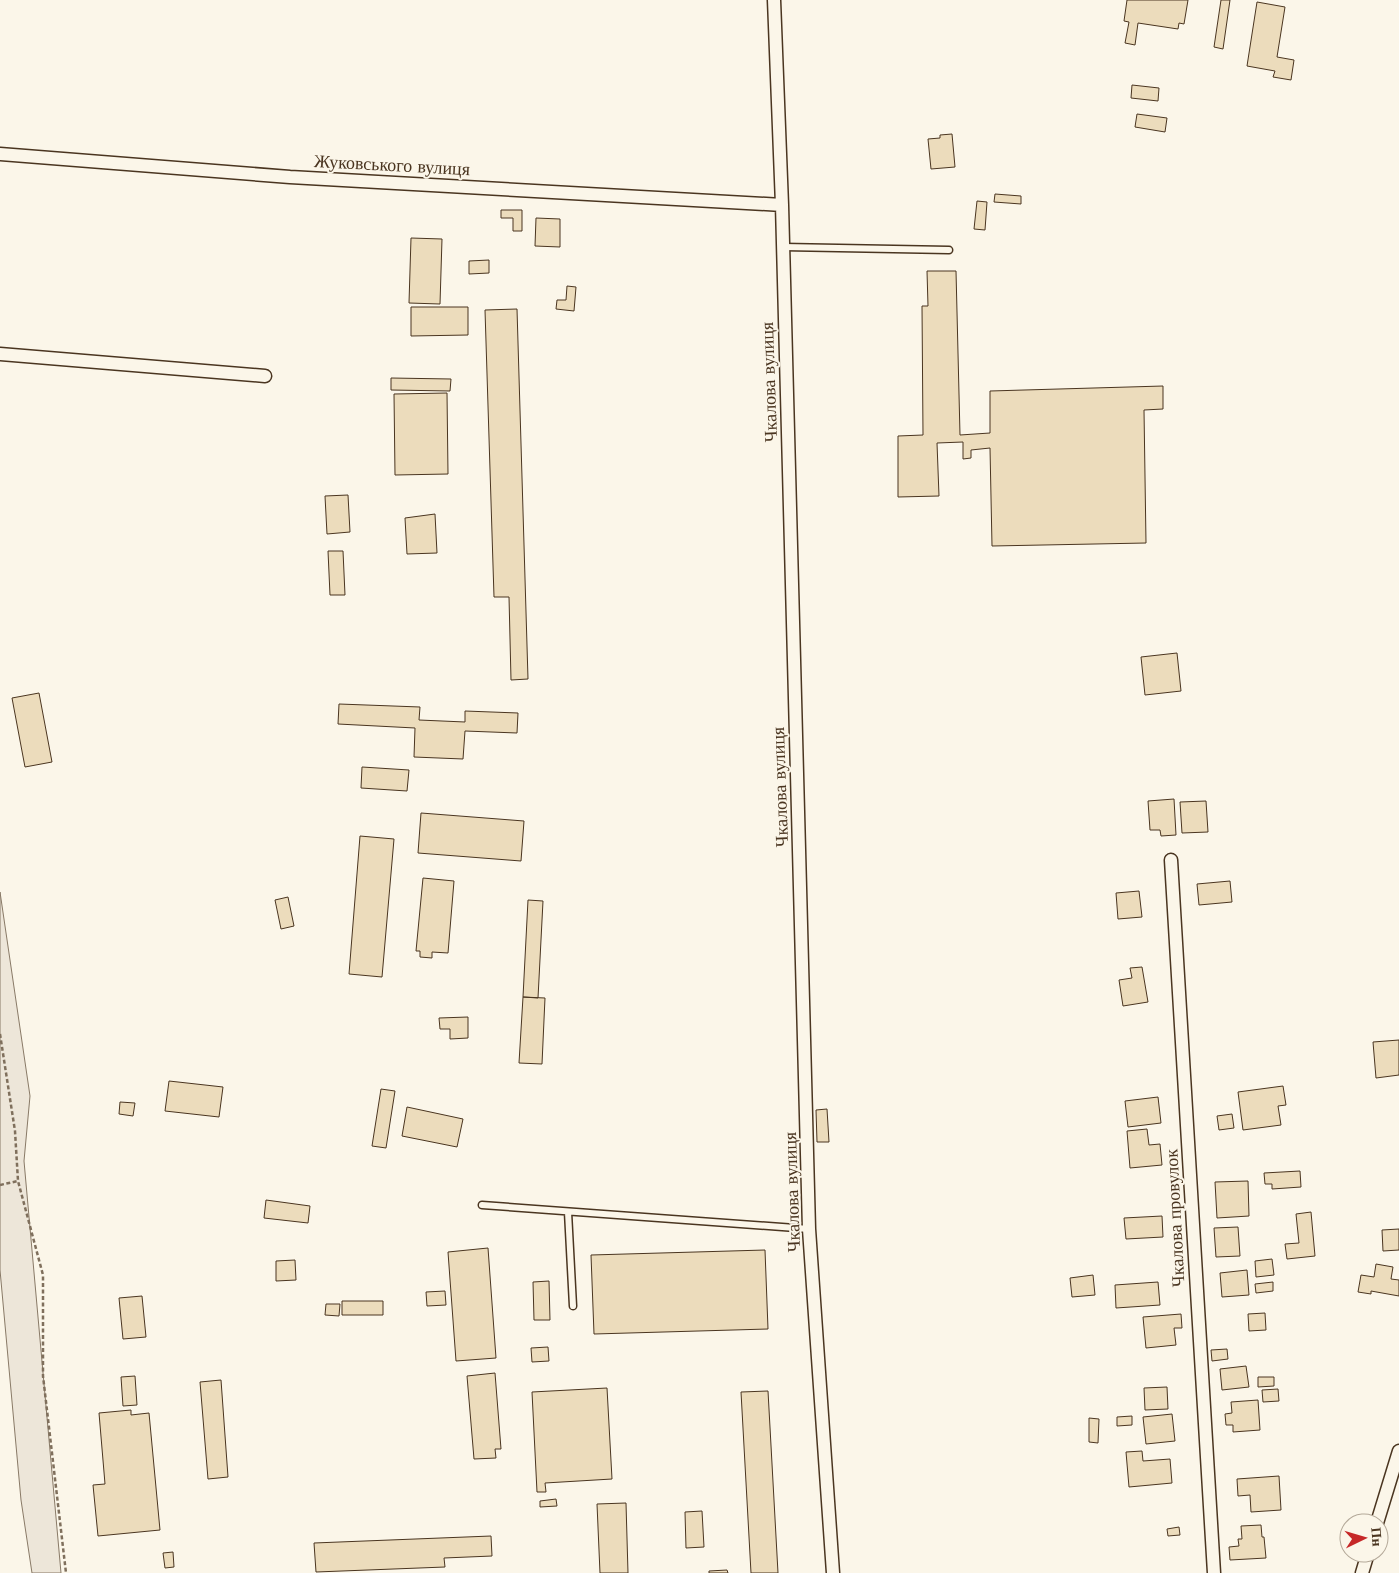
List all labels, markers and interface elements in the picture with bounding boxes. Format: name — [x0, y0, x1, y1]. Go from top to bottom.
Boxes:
street label: Жуковського вулиця — [313, 150, 471, 180]
street label: Чкалова вулиця — [756, 321, 782, 443]
street label: Чкалова вулиця — [767, 726, 793, 848]
street label: Чкалова вулиця — [779, 1131, 805, 1253]
street label: Чкалова провулок — [1160, 1148, 1190, 1288]
north arrow — [1339, 1513, 1389, 1563]
text: Пн — [1367, 1527, 1387, 1547]

